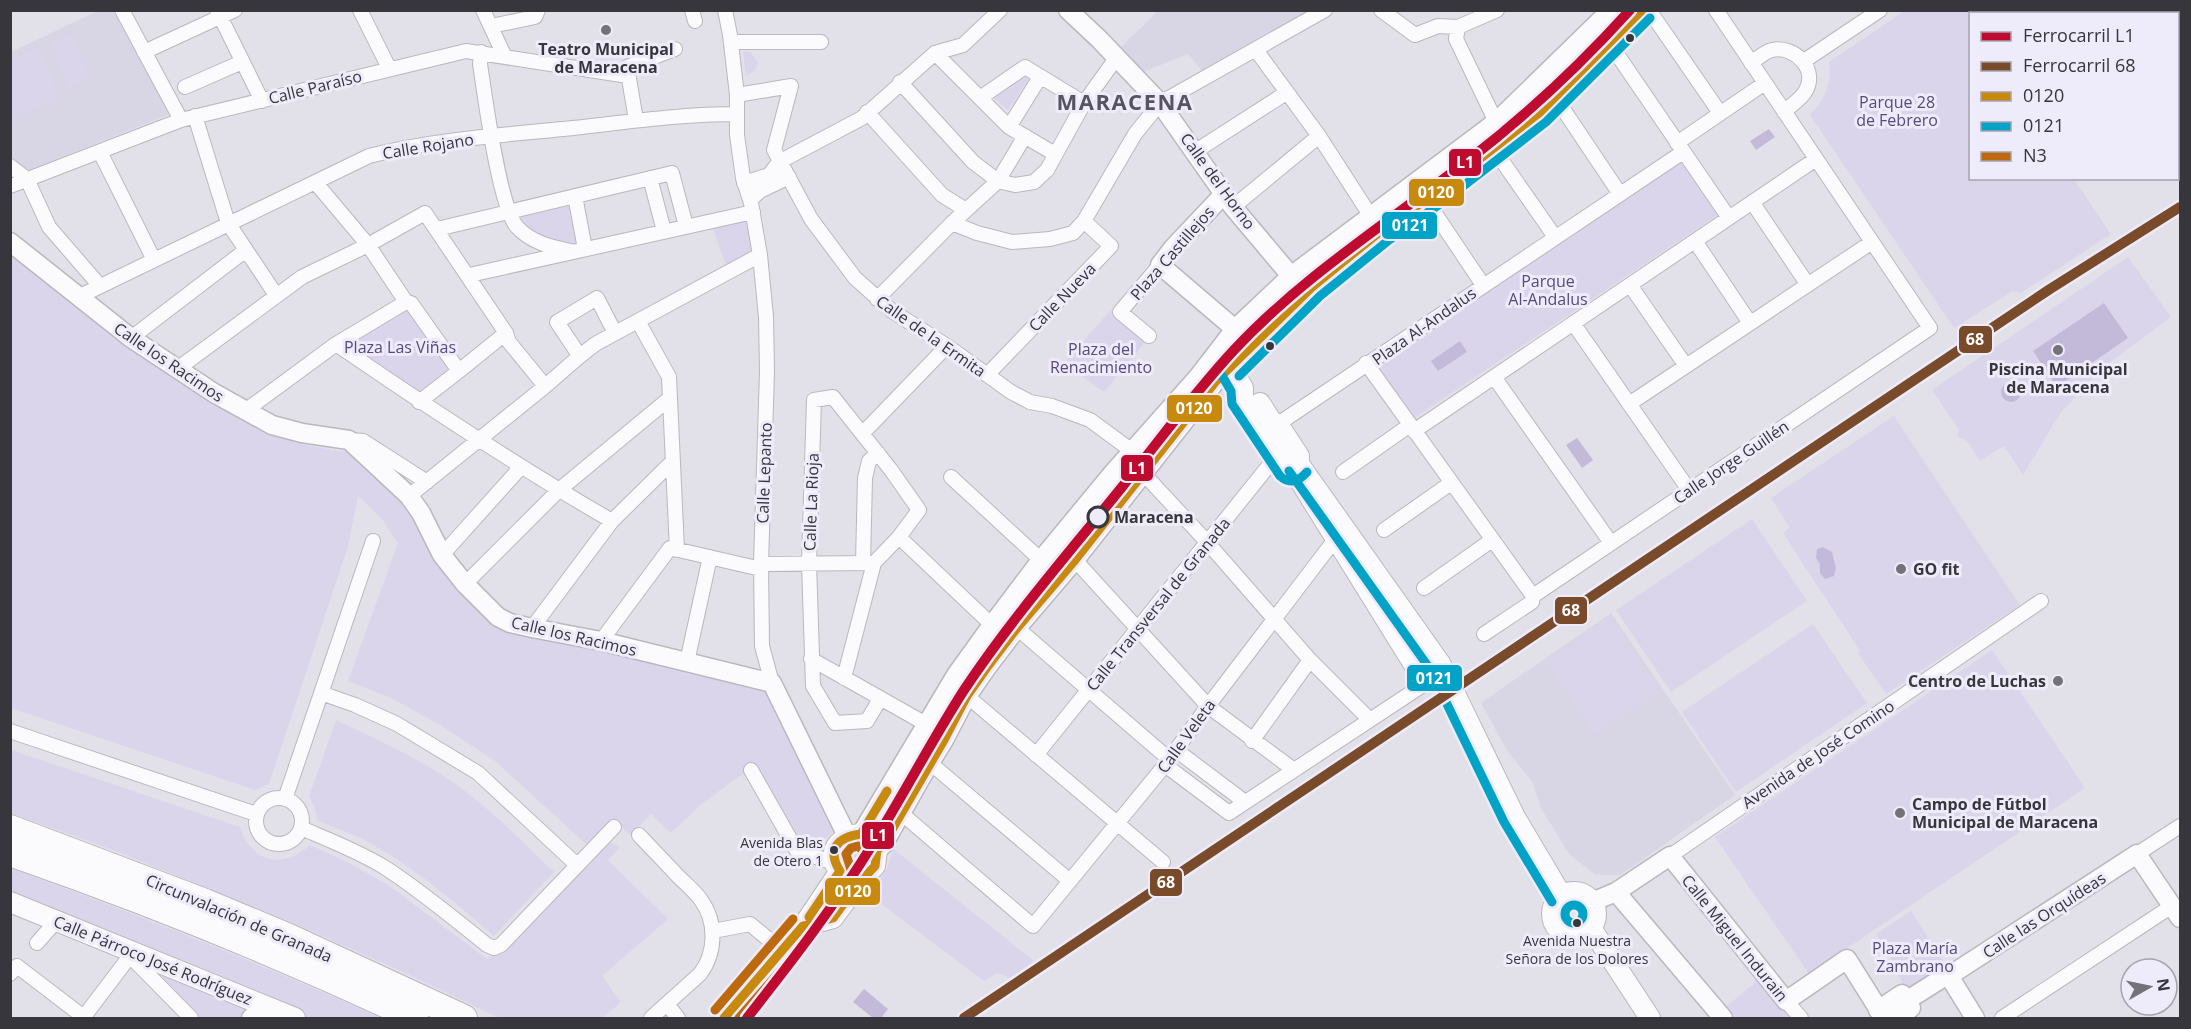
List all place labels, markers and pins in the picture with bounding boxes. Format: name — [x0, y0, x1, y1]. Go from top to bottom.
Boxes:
marker: Teatro Municipal de Maracena — [599, 23, 613, 37]
unlabelled marker — [1624, 32, 1636, 44]
place label: Teatro Municipal de Maracena — [538, 38, 674, 78]
unlabelled marker — [1264, 340, 1276, 352]
marker: Piscina Municipal de Maracena — [2051, 343, 2065, 357]
place label: Piscina Municipal de Maracena — [1988, 358, 2128, 398]
marker: Maracena — [1087, 506, 1109, 528]
place label: Maracena — [1114, 506, 1194, 528]
place label: GO fit — [1913, 558, 1960, 580]
marker: GO fit — [1894, 562, 1908, 576]
place label: Centro de Luchas — [1908, 670, 2046, 692]
marker: Centro de Luchas — [2051, 674, 2065, 688]
place label: Campo de Fútbol Municipal de Maracena — [1912, 793, 2098, 833]
marker: Campo de Fútbol Municipal de Maracena — [1893, 806, 1907, 820]
place label: Avenida Blas de Otero 1 — [740, 833, 823, 870]
marker: Avenida Blas de Otero 1 — [828, 844, 840, 856]
marker: Avenida Nuestra Señora de los Dolores — [1571, 917, 1583, 929]
place label: Avenida Nuestra Señora de los Dolores — [1506, 931, 1649, 968]

